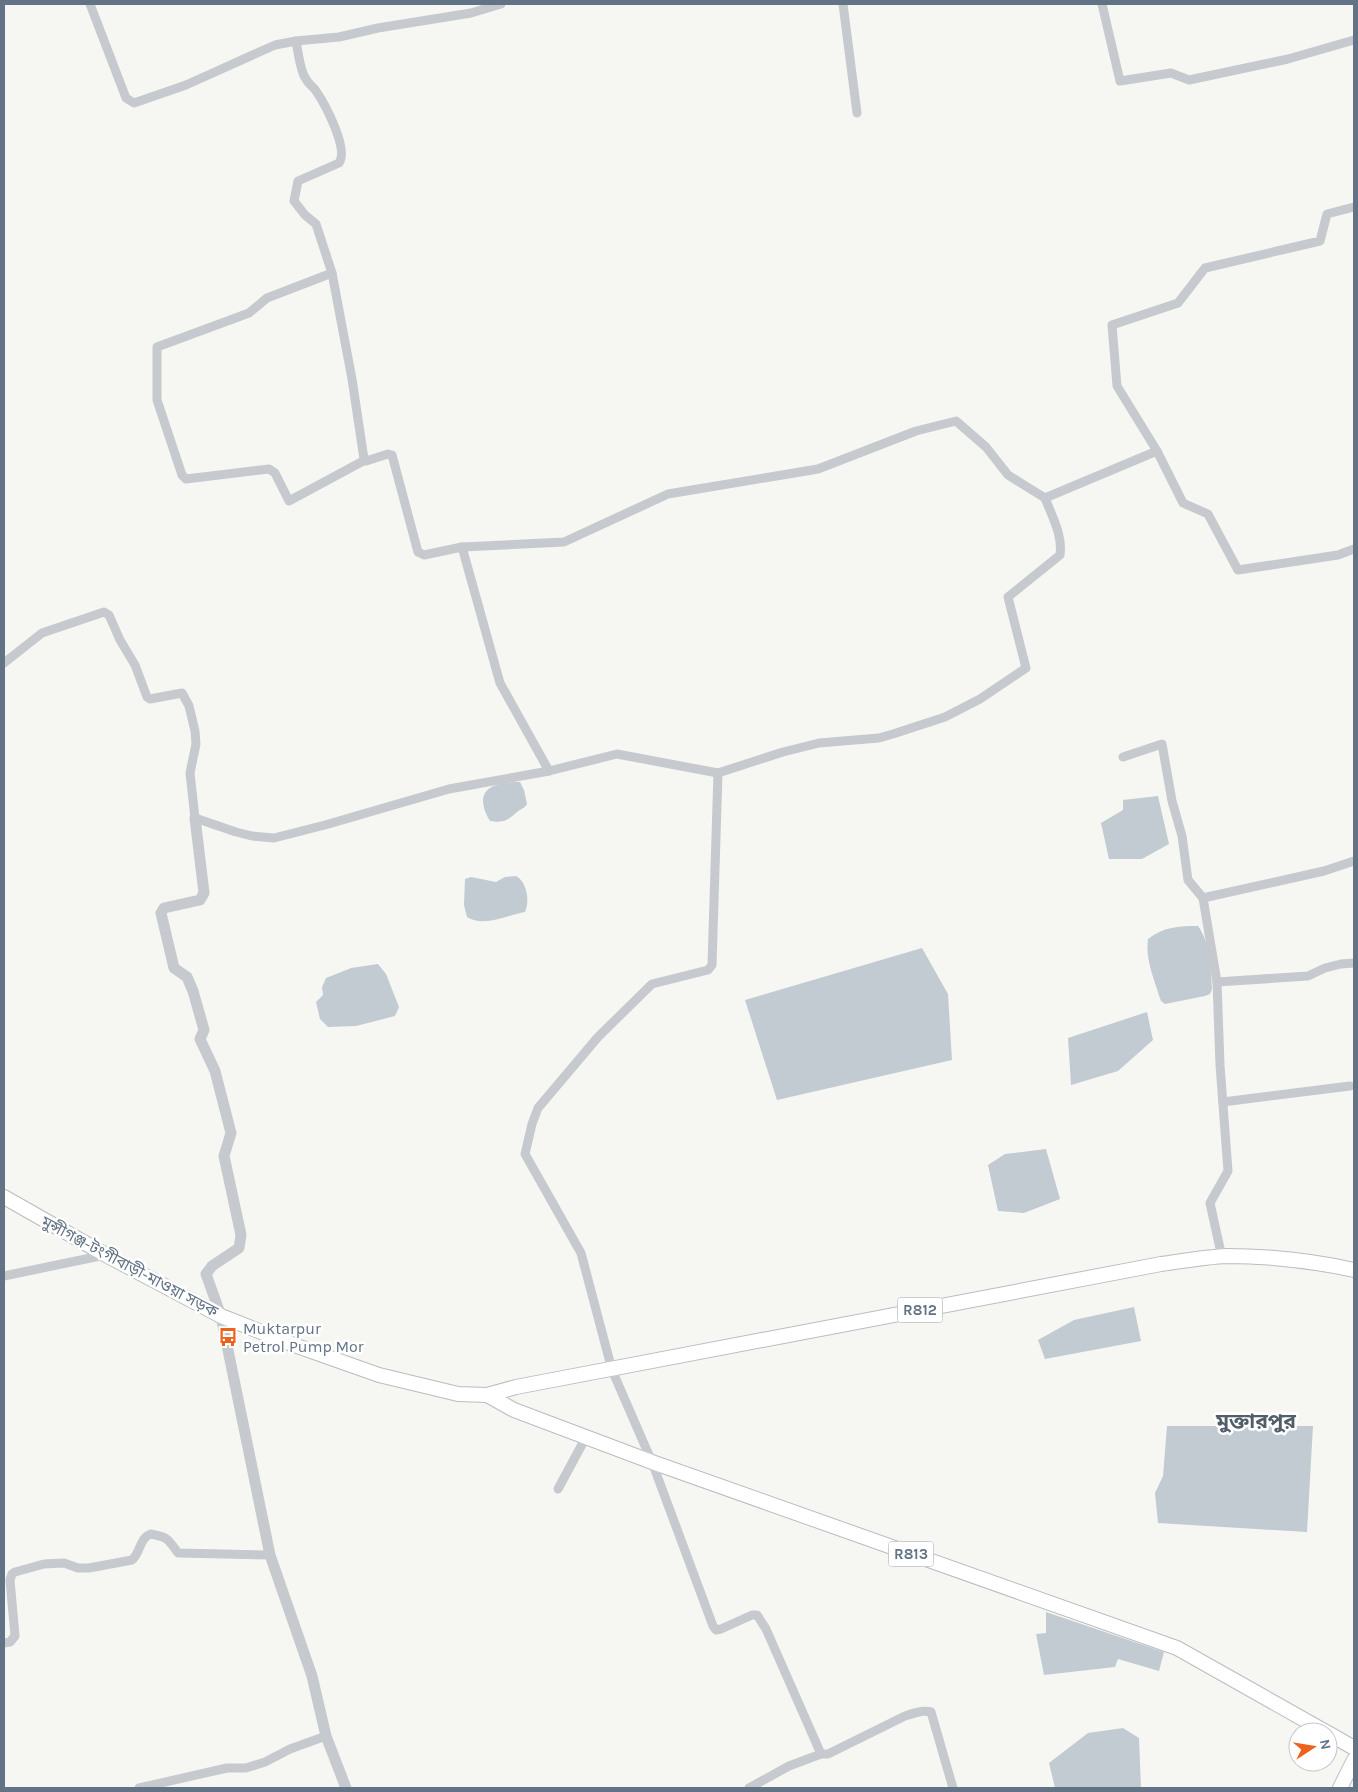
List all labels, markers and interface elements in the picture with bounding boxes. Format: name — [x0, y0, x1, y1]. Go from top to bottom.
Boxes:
street label: মুন্সীগঞ্জ-টংগীবাড়ী-মাওয়া সড়ক — [37, 1211, 222, 1322]
road number: R812 — [898, 1298, 942, 1322]
place label: Muktarpur Petrol Pump Mor — [243, 1319, 364, 1356]
bus stop icon: Muktarpur Petrol Pump Mor — [217, 1326, 239, 1348]
district label: মুক্তারপুর — [1215, 1409, 1296, 1433]
road number: R813 — [888, 1542, 934, 1566]
north arrow — [1288, 1722, 1338, 1772]
text: N — [1316, 1738, 1335, 1751]

